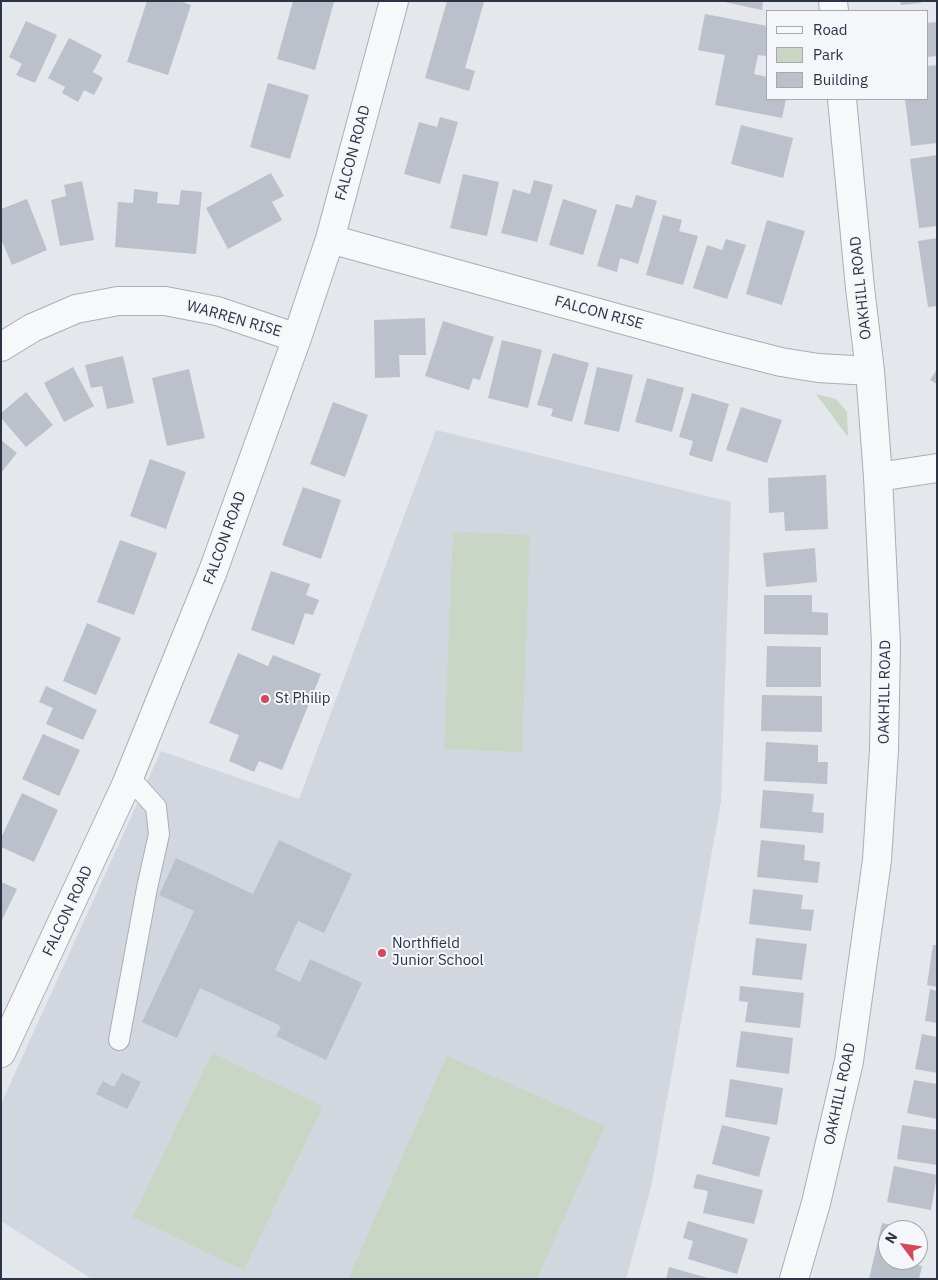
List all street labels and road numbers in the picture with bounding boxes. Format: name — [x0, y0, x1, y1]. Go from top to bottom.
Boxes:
street label: FALCON ROAD — [332, 103, 374, 203]
street label: OAKHILL ROAD — [847, 235, 875, 341]
street label: FALCON RISE — [553, 292, 645, 334]
street label: WARREN RISE — [184, 297, 284, 341]
street label: FALCON ROAD — [200, 489, 250, 587]
street label: OAKHILL ROAD — [875, 640, 895, 744]
street label: FALCON ROAD — [39, 863, 97, 959]
street label: OAKHILL ROAD — [820, 1041, 860, 1147]

